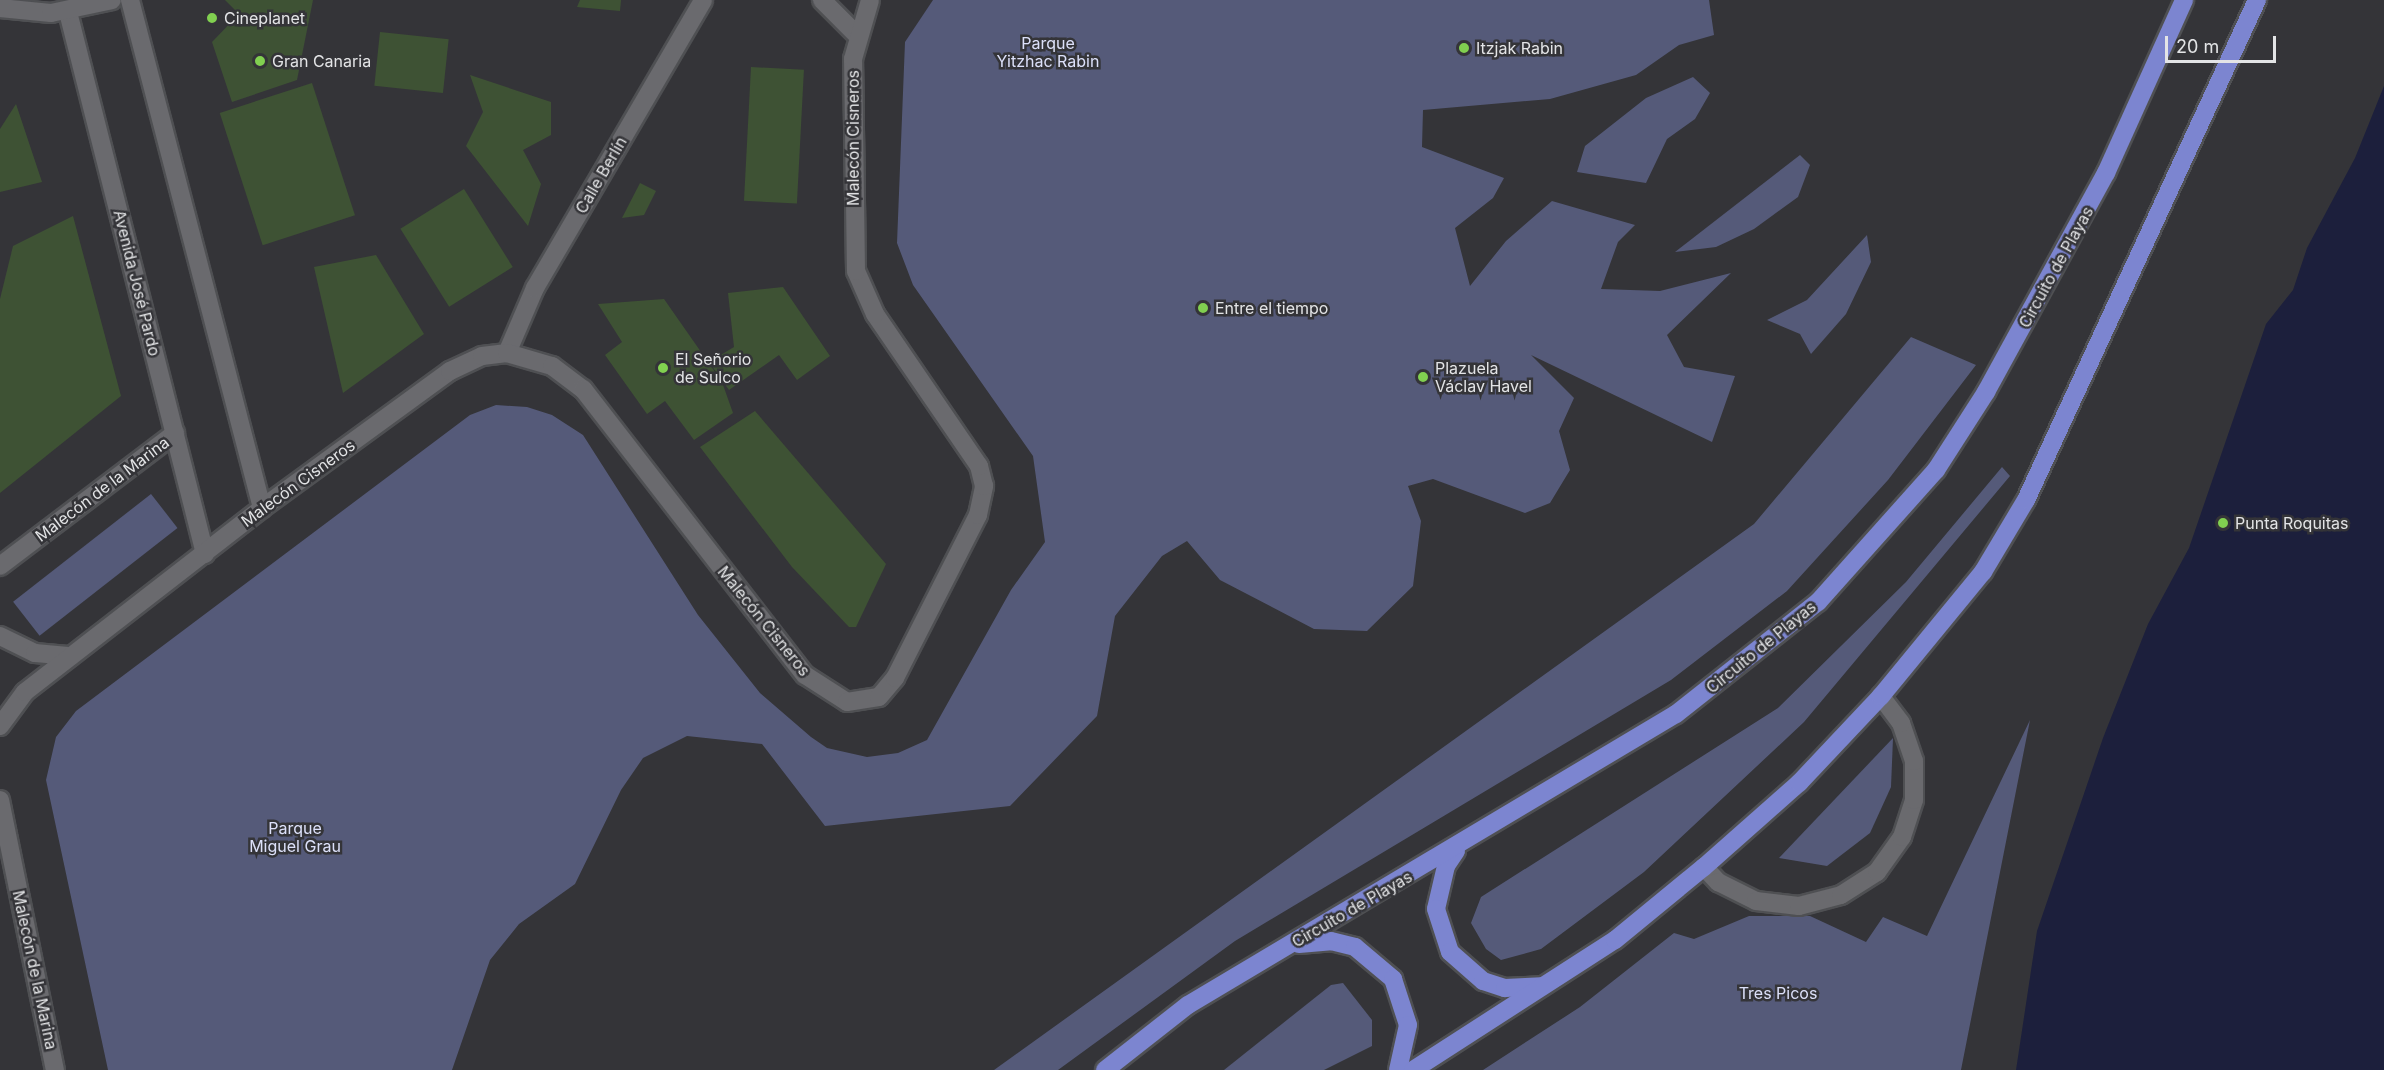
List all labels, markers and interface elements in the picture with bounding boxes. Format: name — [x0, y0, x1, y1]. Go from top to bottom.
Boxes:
place label: Cineplanet — [224, 8, 305, 28]
marker: Cineplanet — [205, 11, 219, 25]
scale bar — [2168, 24, 2279, 62]
park label: Parque Yitzhac Rabin — [997, 33, 1099, 71]
text: 20 m — [2176, 36, 2219, 57]
place label: Itzjak Rabin — [1476, 38, 1563, 58]
marker: Itzjak Rabin — [1457, 41, 1471, 55]
place label: Gran Canaria — [272, 51, 371, 71]
marker: Gran Canaria — [253, 54, 267, 68]
street label: Malecón Cisneros — [843, 70, 863, 206]
street label: Calle Berlín — [571, 133, 631, 217]
street label: Circuito de Playas — [2015, 203, 2097, 331]
street label: Avenida José Pardo — [110, 208, 164, 358]
place label: Entre el tiempo — [1215, 298, 1328, 318]
marker: Entre el tiempo — [1196, 301, 1210, 315]
place label: El Señorio de Sulco — [675, 349, 751, 387]
place label: Plazuela Václav Havel — [1435, 358, 1532, 396]
marker: El Señorio de Sulco — [656, 361, 670, 375]
marker: Plazuela Václav Havel — [1416, 370, 1430, 384]
street label: Malecón de la Marina — [31, 432, 173, 546]
street label: Malecón Cisneros — [237, 435, 359, 531]
place label: Punta Roquitas — [2235, 513, 2348, 533]
marker: Punta Roquitas — [2216, 516, 2230, 530]
street label: Malecón Cisneros — [714, 562, 814, 680]
street label: Circuito de Playas — [1702, 597, 1820, 697]
park label: Parque Miguel Grau — [249, 818, 341, 856]
street label: Circuito de Playas — [1288, 867, 1416, 951]
street label: Malecón de la Marina — [9, 889, 61, 1051]
park label: Tres Picos — [1739, 983, 1817, 1003]

